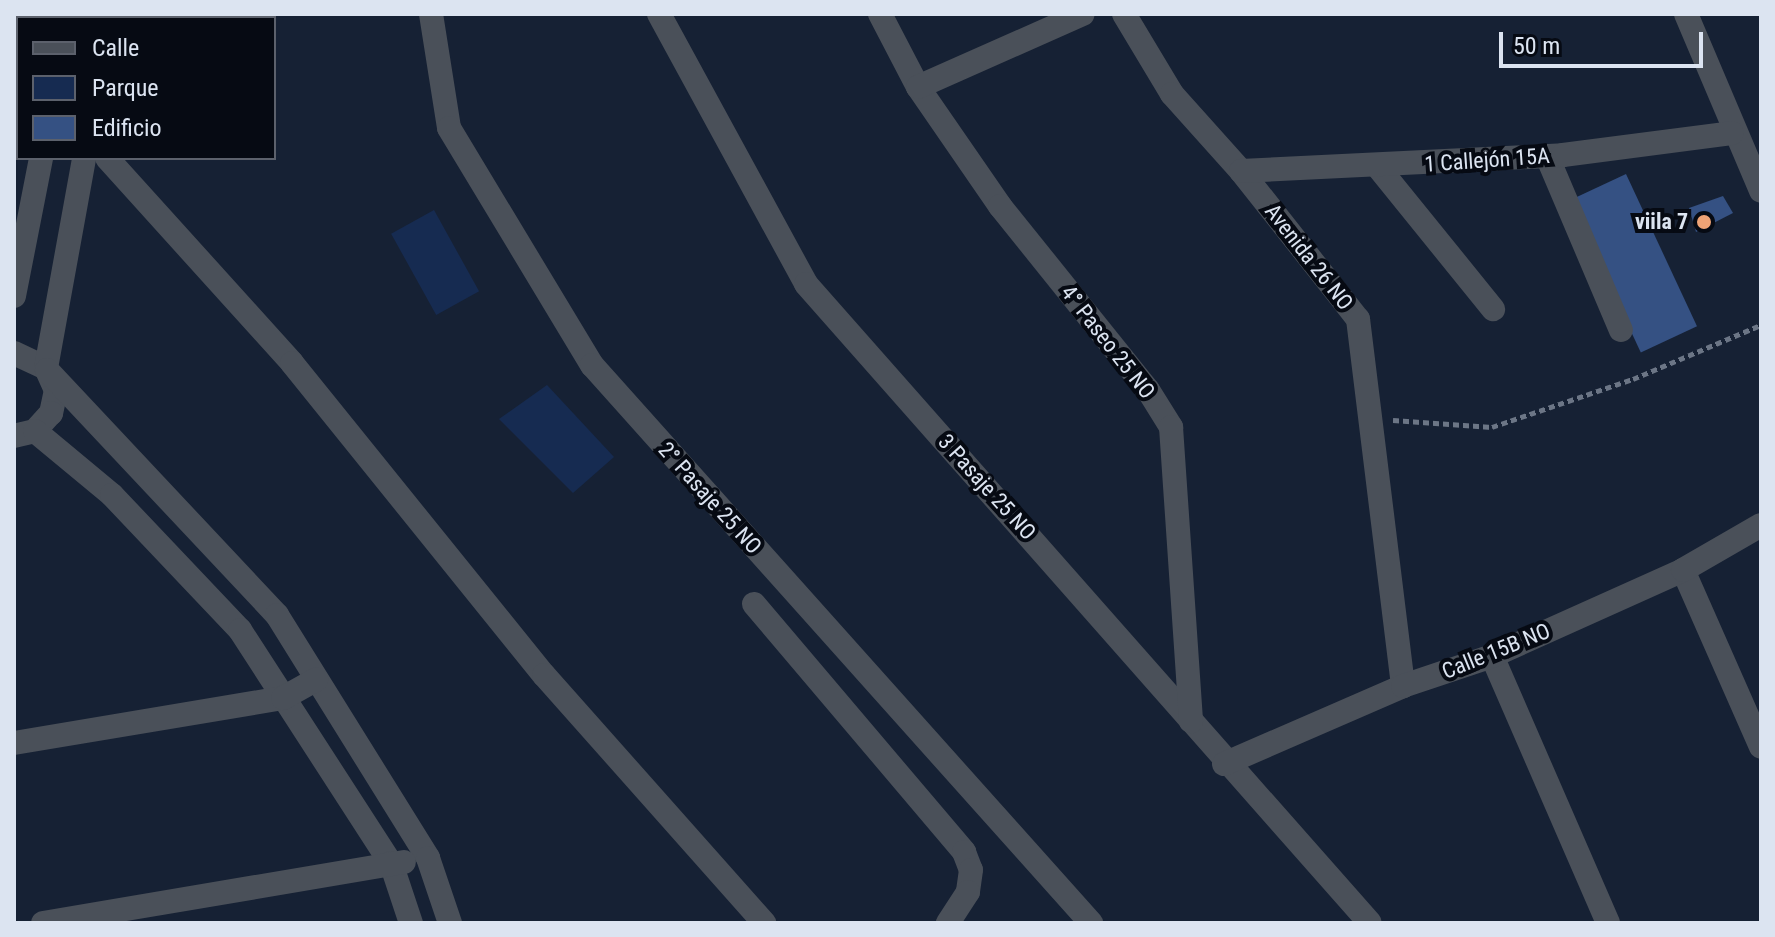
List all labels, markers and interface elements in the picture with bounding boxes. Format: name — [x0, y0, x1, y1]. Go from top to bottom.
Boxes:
legend — [16, 16, 276, 160]
scale bar — [1503, 16, 1707, 66]
text: 50 m — [1513, 32, 1560, 60]
text: Calle — [92, 34, 139, 62]
text: Parque — [92, 74, 159, 102]
text: Edificio — [92, 114, 162, 142]
street label: 1 Callejón 15A — [1424, 142, 1550, 178]
street label: Avenida 26 NO — [1259, 199, 1359, 315]
place label: viila 7 — [1635, 209, 1688, 235]
marker: viila 7 — [1695, 213, 1713, 231]
street label: 4° Paseo 25 NO — [1055, 280, 1161, 404]
street label: 3 Pasaje 25 NO — [933, 429, 1041, 545]
street label: 2° Pasaje 25 NO — [653, 437, 767, 559]
street label: Calle 15B NO — [1438, 617, 1554, 685]

